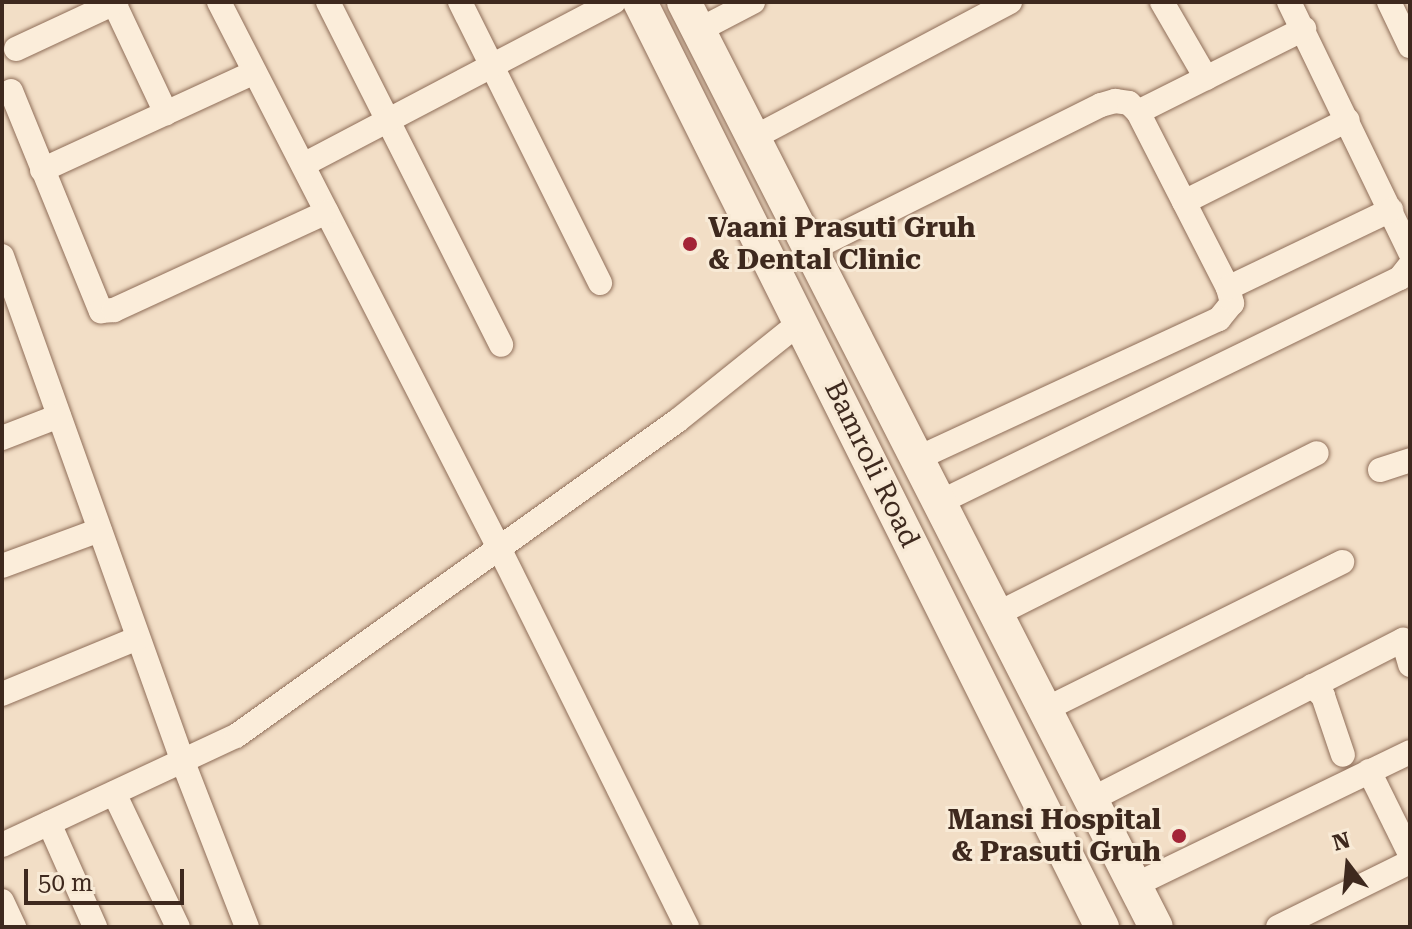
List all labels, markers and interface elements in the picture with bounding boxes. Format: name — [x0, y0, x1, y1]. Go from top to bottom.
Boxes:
place label: Vaani Prasuti Gruh & Dental Clinic — [708, 211, 975, 277]
marker: Vaani Prasuti Gruh & Dental Clinic — [679, 233, 701, 255]
street label: Bamroli Road — [817, 375, 927, 553]
place label: Mansi Hospital & Prasuti Gruh — [947, 803, 1161, 869]
marker: Mansi Hospital & Prasuti Gruh — [1168, 825, 1190, 847]
north arrow — [1308, 825, 1388, 905]
text: N — [1330, 827, 1353, 856]
scale bar — [28, 853, 188, 903]
text: 50 m — [38, 869, 93, 897]

